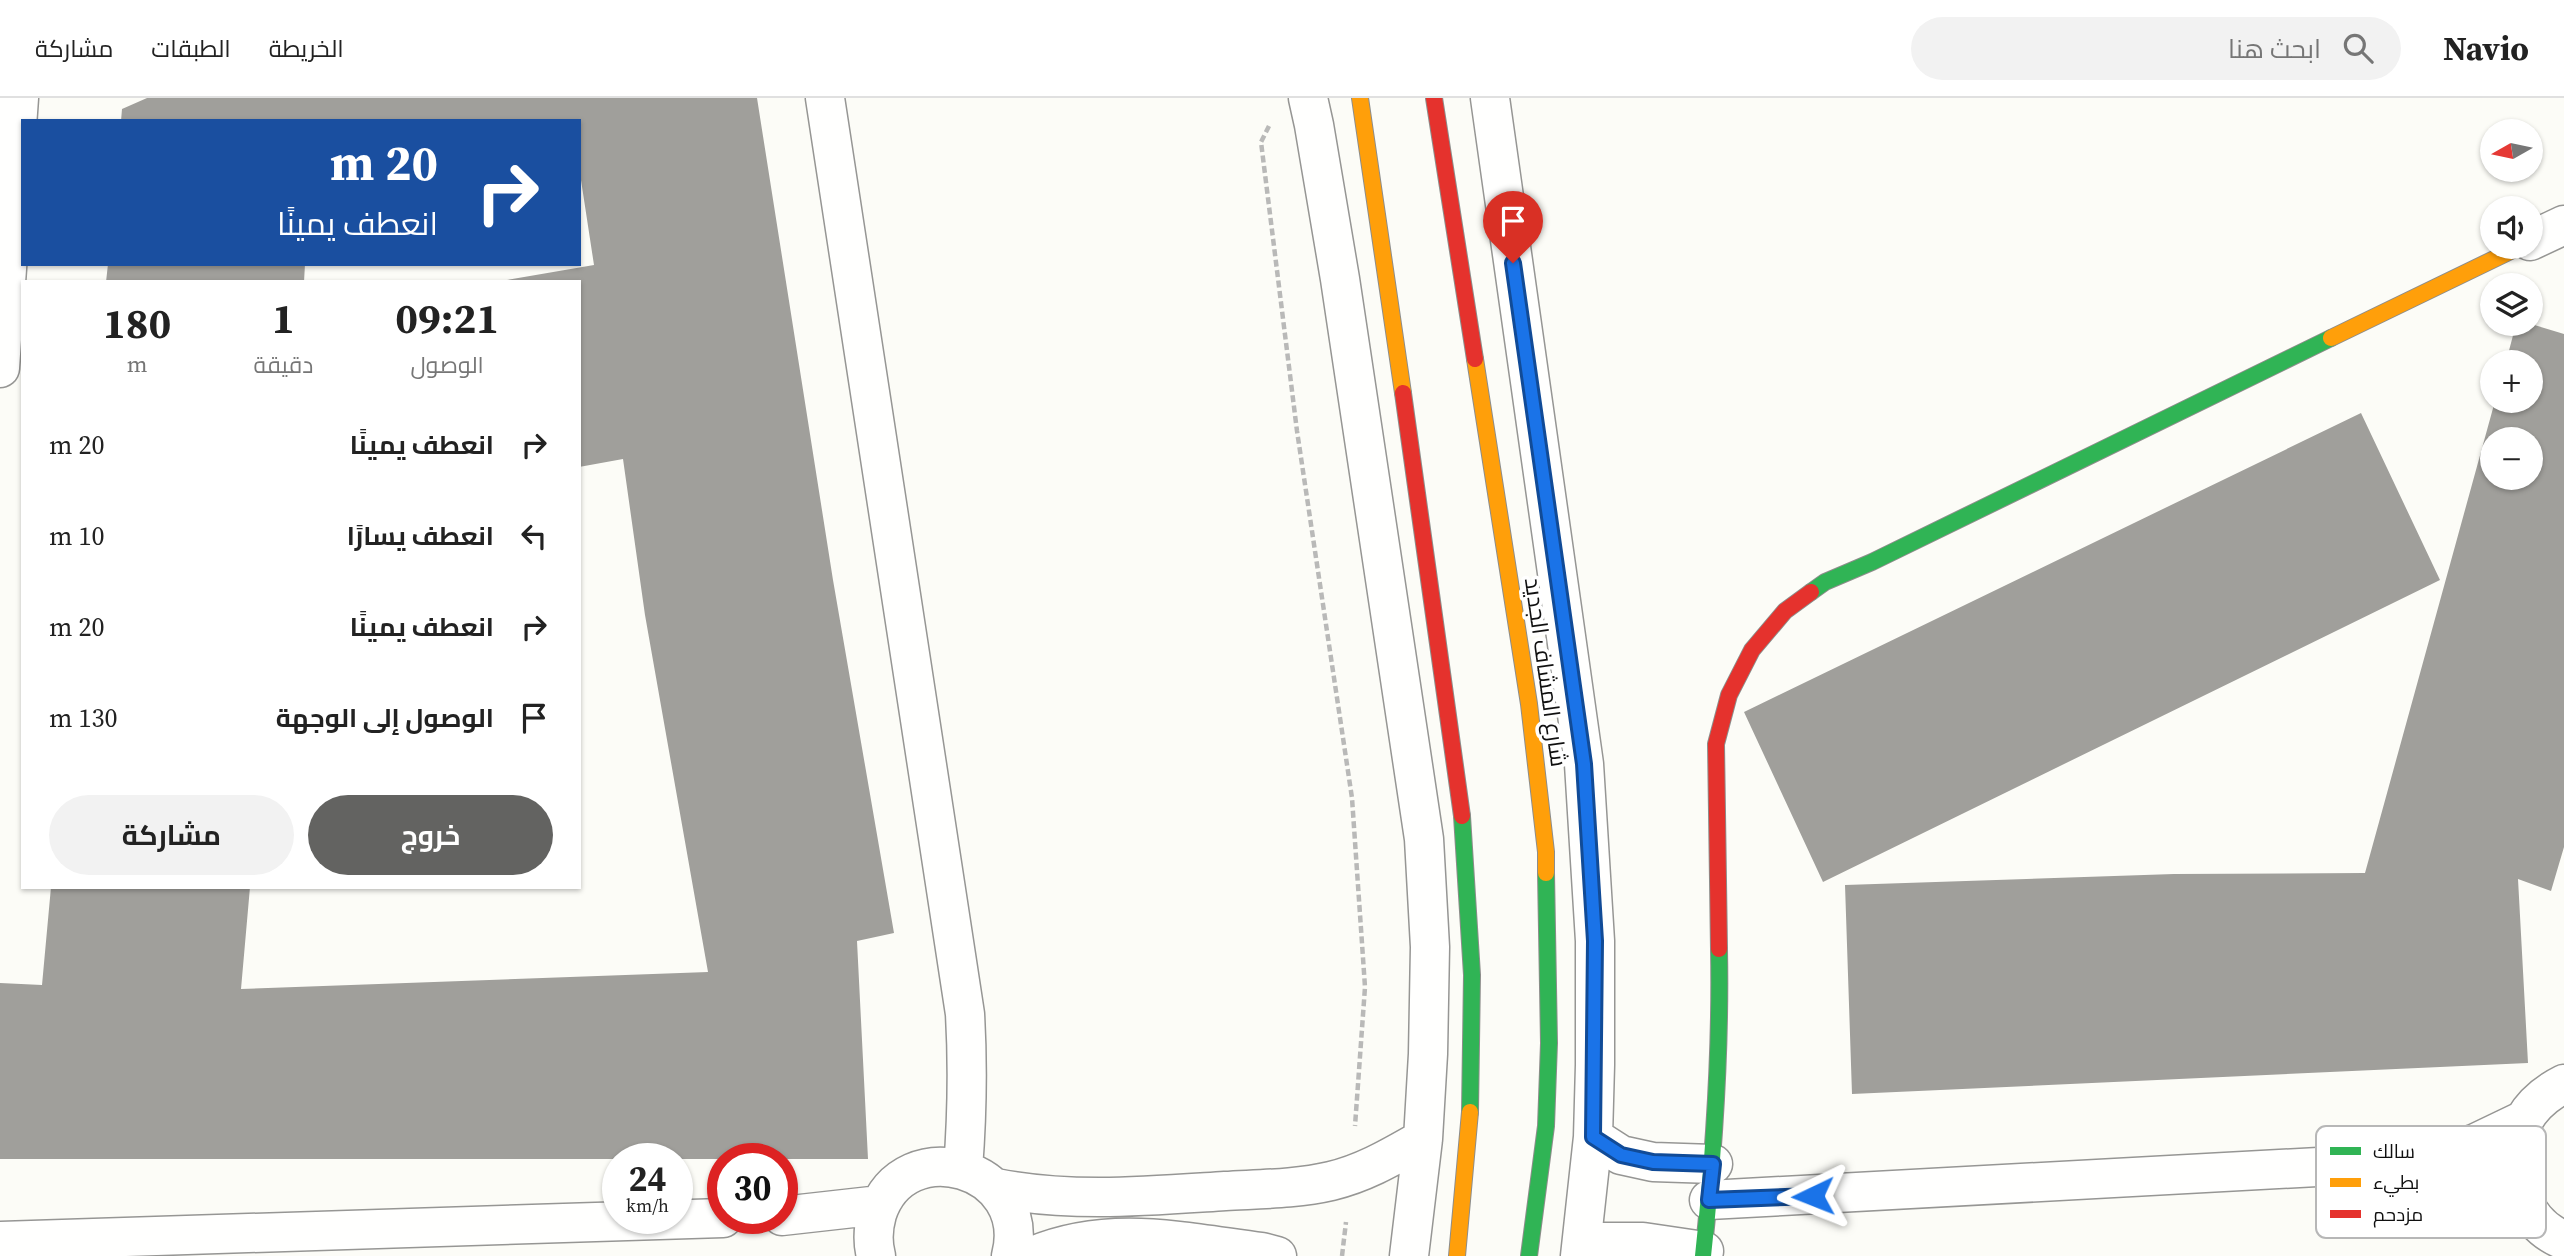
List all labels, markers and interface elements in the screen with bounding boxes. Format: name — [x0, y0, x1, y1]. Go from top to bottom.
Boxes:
search box — [1911, 17, 2401, 80]
text: Navio — [2443, 26, 2529, 71]
icon: search — [2339, 29, 2377, 67]
text: ابحث هنا — [2228, 31, 2321, 67]
text: مشاركة — [35, 32, 113, 65]
text: الطبقات — [151, 32, 231, 65]
text: الخريطة — [269, 32, 344, 65]
north arrow — [2480, 119, 2543, 182]
map controls — [2480, 119, 2543, 490]
text: 20 m — [330, 129, 438, 196]
icon: right — [462, 147, 553, 238]
pin — [1483, 191, 1543, 263]
button: sound — [2480, 196, 2543, 259]
text: انعطف يمينًا — [277, 202, 438, 246]
icon: arrive — [1494, 202, 1532, 240]
button: layers — [2480, 273, 2543, 336]
text: 1 — [272, 289, 295, 347]
text: 09:21 — [395, 289, 499, 347]
text: 180 — [103, 294, 171, 352]
text: m — [127, 348, 148, 380]
text: دقيقة — [253, 349, 313, 381]
text: الوصول — [410, 349, 484, 381]
button: + — [2480, 350, 2543, 413]
icon: right — [515, 426, 553, 464]
text: 20 m — [49, 427, 105, 463]
text: انعطف يمينًا — [350, 427, 494, 463]
button: − — [2480, 427, 2543, 490]
icon: left — [515, 517, 553, 555]
text: 10 m — [49, 518, 105, 554]
text: انعطف يسارًا — [347, 518, 494, 554]
street label: شارع المشاف الجديد — [1517, 575, 1575, 769]
icon: right — [515, 608, 553, 646]
text: 20 m — [49, 609, 105, 645]
text: انعطف يمينًا — [350, 609, 494, 645]
icon: arrive — [515, 699, 553, 737]
text: 130 m — [49, 700, 118, 736]
text: الوصول إلى الوجهة — [276, 700, 494, 736]
button: مشاركة — [49, 795, 294, 875]
button: خروج — [308, 795, 553, 875]
legend — [2316, 1126, 2546, 1238]
text: سالك — [2373, 1138, 2415, 1164]
speed limit sign: 30 — [707, 1143, 798, 1234]
text: 24 — [629, 1155, 666, 1203]
position arrow — [1776, 1159, 1850, 1233]
text: بطيء — [2373, 1169, 2419, 1197]
text: km/h — [626, 1193, 669, 1218]
text: مزدحم — [2373, 1201, 2423, 1228]

